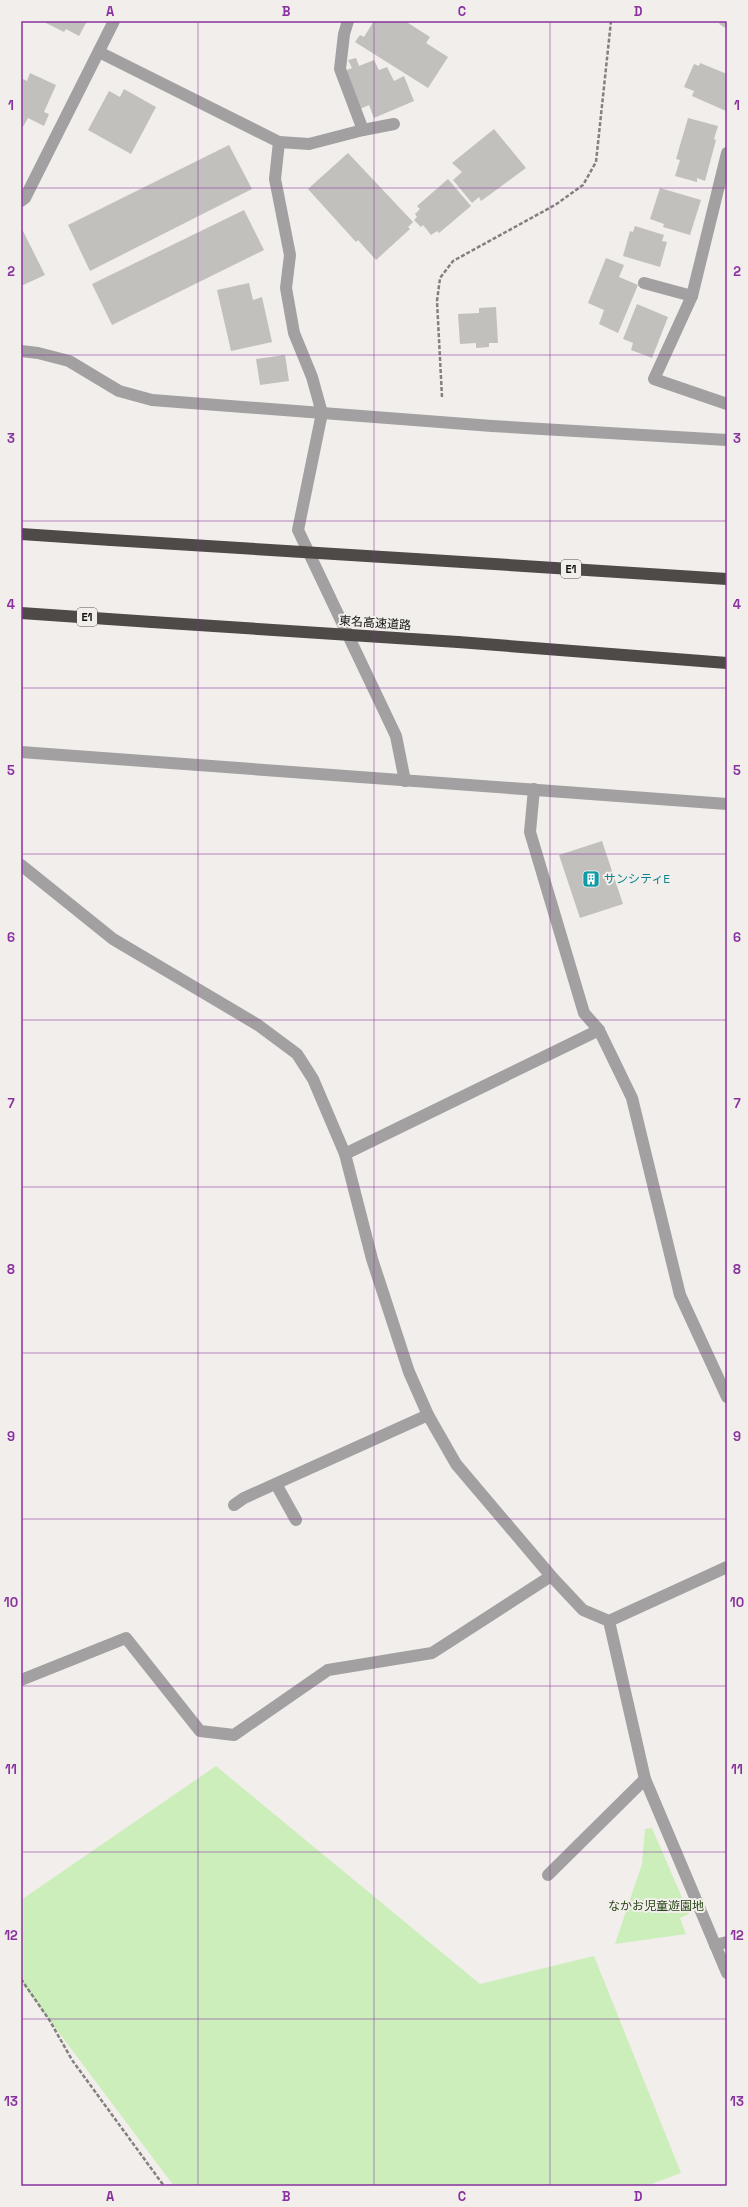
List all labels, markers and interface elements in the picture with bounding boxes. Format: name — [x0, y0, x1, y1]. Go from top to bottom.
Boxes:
text: A — [106, 3, 115, 20]
text: B — [282, 3, 291, 20]
text: C — [458, 3, 466, 20]
text: D — [634, 3, 643, 20]
text: 1 — [8, 97, 14, 114]
text: 1 — [734, 97, 740, 114]
text: 2 — [7, 263, 15, 280]
text: 2 — [733, 263, 741, 280]
text: 3 — [7, 430, 15, 447]
text: 3 — [733, 430, 741, 447]
road number: E1 — [561, 560, 581, 578]
text: 4 — [7, 596, 15, 613]
text: 4 — [733, 596, 741, 613]
road number: E1 — [77, 608, 97, 626]
street label: 東名高速道路 — [339, 613, 411, 633]
text: 5 — [7, 762, 15, 779]
text: 5 — [733, 762, 741, 779]
building icon: サンシティE — [581, 869, 601, 889]
place label: サンシティE — [604, 871, 670, 887]
text: 6 — [7, 929, 15, 946]
text: 6 — [733, 929, 741, 946]
text: 7 — [7, 1095, 15, 1112]
text: 7 — [733, 1095, 741, 1112]
text: 8 — [7, 1261, 15, 1278]
text: 8 — [733, 1261, 741, 1278]
text: 9 — [7, 1428, 15, 1445]
text: 9 — [733, 1428, 741, 1445]
text: 10 — [4, 1594, 18, 1611]
text: 10 — [730, 1594, 744, 1611]
text: 11 — [5, 1761, 17, 1778]
text: 11 — [731, 1761, 743, 1778]
park label: なかお児童遊園地 — [608, 1898, 704, 1914]
text: 12 — [4, 1927, 18, 1944]
text: 12 — [730, 1927, 744, 1944]
text: 13 — [4, 2093, 18, 2110]
text: 13 — [730, 2093, 744, 2110]
text: A — [106, 2188, 115, 2205]
text: B — [282, 2188, 291, 2205]
text: C — [458, 2188, 466, 2205]
text: D — [634, 2188, 643, 2205]

